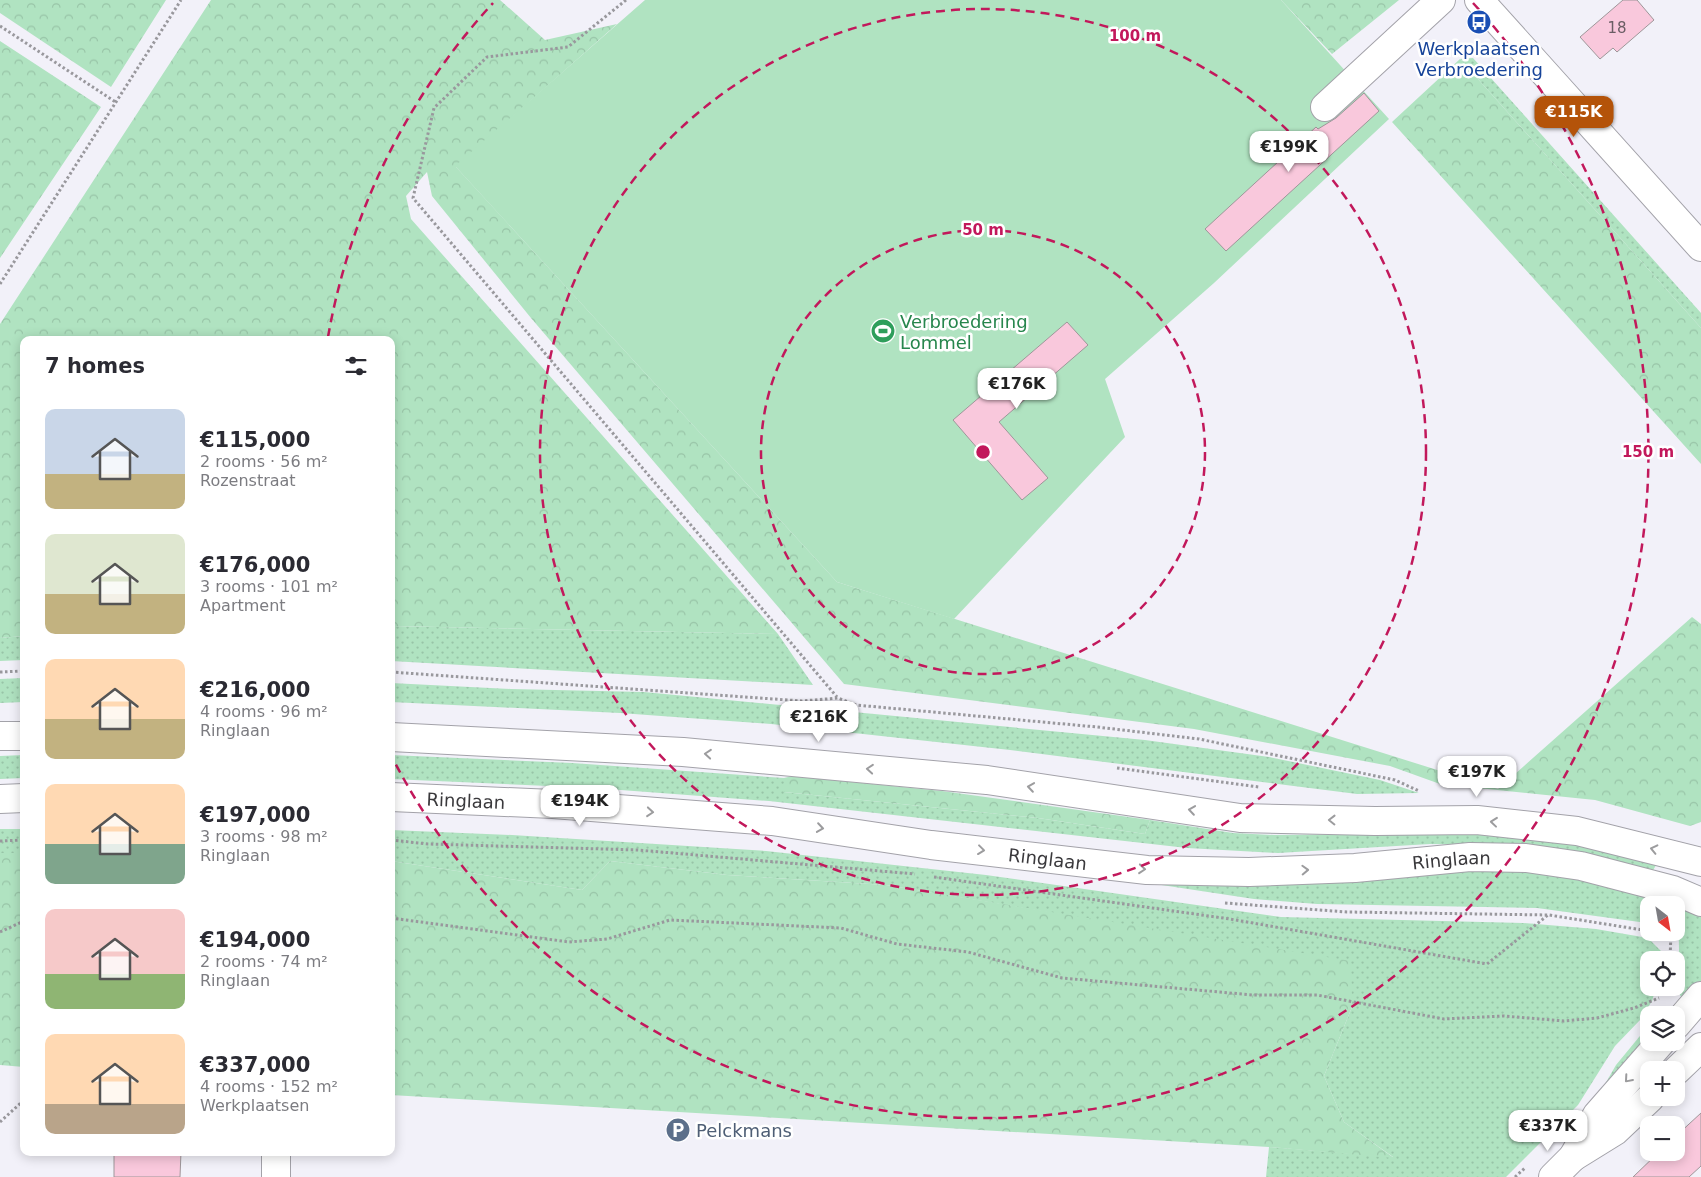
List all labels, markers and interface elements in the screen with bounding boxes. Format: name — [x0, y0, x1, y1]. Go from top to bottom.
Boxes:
bus stop icon: Werkplaatsen Verbroedering — [1466, 9, 1492, 35]
house number: 18 — [1607, 19, 1627, 37]
text: 100 m — [1109, 27, 1161, 45]
place label: Werkplaatsen Verbroedering — [1415, 38, 1543, 80]
pin: €115K — [1539, 96, 1609, 138]
text: €115K — [1546, 102, 1602, 121]
pin: €199K — [1254, 130, 1324, 173]
text: €199K — [1261, 137, 1317, 156]
text: 50 m — [962, 221, 1004, 239]
place label: Verbroedering Lommel — [900, 311, 1028, 353]
sports icon: Verbroedering Lommel — [870, 318, 896, 344]
icon: filters — [342, 352, 370, 380]
text: 7 homes — [45, 354, 145, 378]
pin: €176K — [982, 368, 1052, 410]
text: €176K — [989, 374, 1045, 393]
text: €115,000 — [200, 428, 310, 452]
icon: home — [85, 429, 145, 489]
centre of rings — [974, 443, 992, 461]
text: 150 m — [1622, 443, 1674, 461]
text: 2 rooms · 56 m² — [200, 452, 328, 471]
text: Rozenstraat — [200, 471, 296, 490]
text: €176,000 — [200, 553, 310, 577]
icon: home — [85, 554, 145, 614]
text: 3 rooms · 101 m² — [200, 577, 338, 596]
text: Apartment — [200, 596, 286, 615]
text: €216,000 — [200, 678, 310, 702]
icon: home — [85, 679, 145, 739]
pin: €216K — [784, 700, 854, 743]
text: 4 rooms · 96 m² — [200, 702, 328, 721]
text: €216K — [791, 707, 847, 726]
text: Ringlaan — [200, 721, 270, 740]
one-way arrow — [704, 749, 712, 760]
pin: €197K — [1442, 756, 1512, 798]
text: €197K — [1449, 762, 1505, 781]
one-way arrow — [866, 764, 874, 775]
one-way arrow — [1027, 782, 1036, 792]
pin: €194K — [545, 784, 615, 827]
street label: Ringlaan — [426, 788, 506, 812]
text: €194K — [552, 791, 608, 810]
text: €197,000 — [200, 803, 310, 827]
icon: home — [85, 804, 145, 864]
one-way arrow — [646, 806, 654, 817]
one-way arrow — [1188, 806, 1197, 816]
one-way arrow — [1328, 815, 1336, 825]
one-way arrow — [1490, 817, 1498, 828]
one-way arrow — [815, 823, 824, 833]
text: 3 rooms · 98 m² — [200, 827, 328, 846]
one-way arrow — [977, 844, 985, 855]
street label: Ringlaan — [1007, 844, 1088, 873]
one-way arrow — [1650, 844, 1658, 855]
text: Ringlaan — [200, 846, 270, 865]
street label: Ringlaan — [1411, 846, 1491, 873]
one-way arrow — [1138, 863, 1146, 874]
one-way arrow — [1301, 865, 1309, 875]
north arrow — [1640, 896, 1685, 941]
map controls — [1640, 896, 1685, 1161]
text: €194,000 — [200, 928, 310, 952]
icon: home — [85, 929, 145, 989]
button: locate — [1640, 951, 1685, 996]
text: 2 rooms · 74 m² — [200, 952, 328, 971]
text: Ringlaan — [200, 971, 270, 990]
button: layers — [1640, 1006, 1685, 1051]
text: €337,000 — [200, 1053, 310, 1077]
icon: home — [85, 1054, 145, 1114]
button: + — [1640, 1061, 1685, 1106]
one-way arrow — [1625, 1074, 1634, 1083]
text: 4 rooms · 152 m² — [200, 1077, 338, 1096]
text: Werkplaatsen — [200, 1096, 309, 1115]
pin: €337K — [1513, 1110, 1583, 1152]
text: €337K — [1520, 1116, 1576, 1135]
button: − — [1640, 1116, 1685, 1161]
parking icon: Pelckmans — [665, 1117, 691, 1143]
place label: Pelckmans — [696, 1120, 792, 1141]

